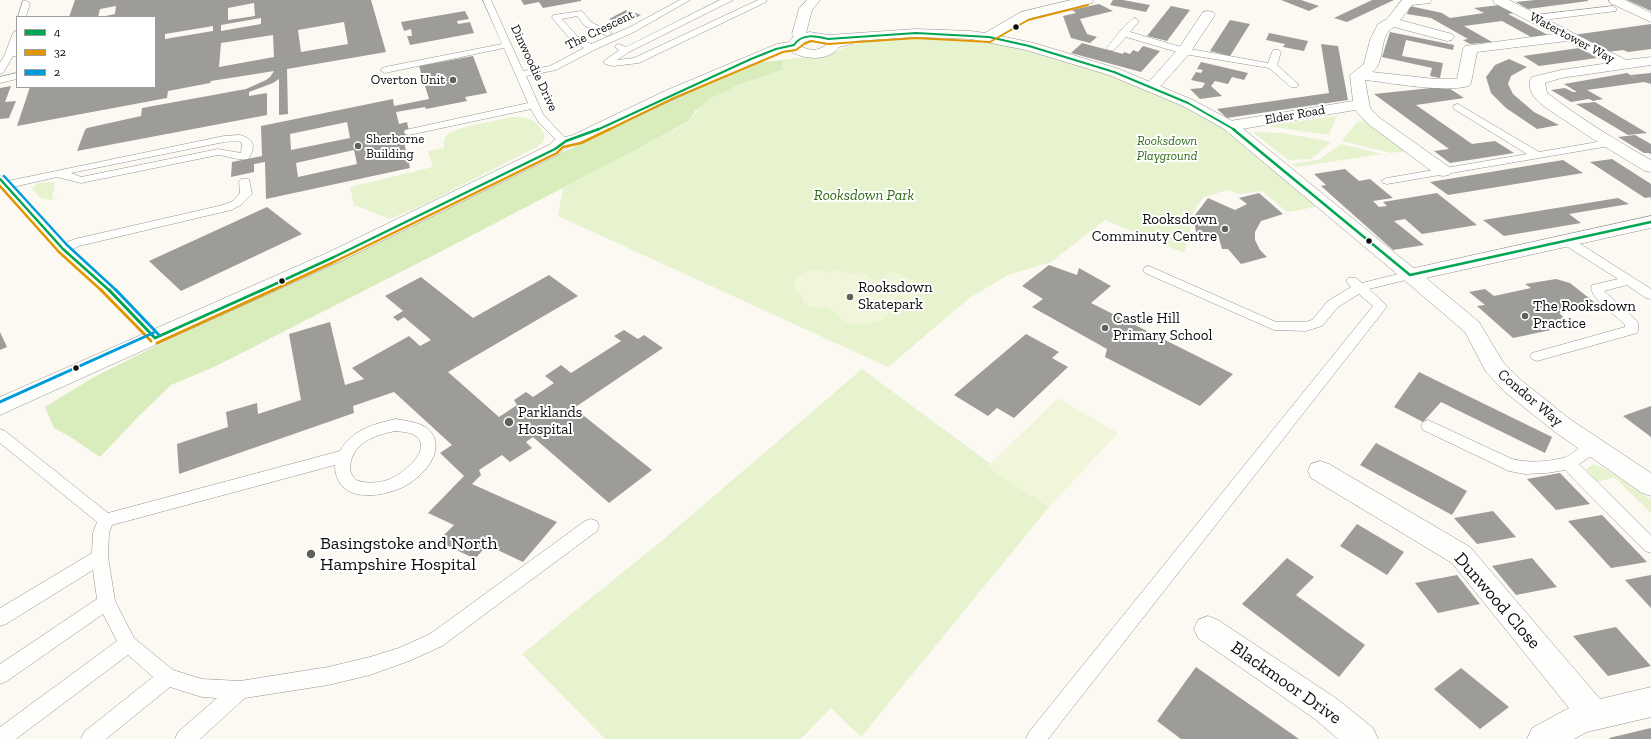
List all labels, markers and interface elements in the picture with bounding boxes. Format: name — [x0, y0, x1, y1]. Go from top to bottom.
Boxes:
street label: The Crescent — [563, 7, 637, 53]
street label: Watertower Way — [1527, 9, 1617, 67]
legend — [16, 16, 156, 88]
street label: Dinwoodie Drive — [507, 22, 561, 114]
unlabelled marker — [1011, 22, 1021, 32]
text: 4 — [54, 25, 60, 39]
text: 32 — [54, 45, 66, 59]
text: 2 — [54, 65, 60, 79]
place label: Overton Unit — [371, 72, 445, 88]
marker: Overton Unit — [448, 75, 458, 85]
street label: Elder Road — [1264, 102, 1326, 128]
place label: Sherborne Building — [366, 131, 424, 162]
park label: Rooksdown Playground — [1137, 133, 1197, 164]
marker: Sherborne Building — [353, 141, 363, 151]
park label: Rooksdown Park — [814, 187, 914, 205]
place label: Rooksdown Comminuty Centre — [1092, 211, 1217, 246]
marker: Rooksdown Comminuty Centre — [1220, 224, 1230, 234]
unlabelled marker — [1364, 236, 1374, 246]
unlabelled marker — [277, 276, 287, 286]
place label: Rooksdown Skatepark — [858, 279, 933, 314]
marker: Rooksdown Skatepark — [845, 292, 855, 302]
place label: The Rooksdown Practice — [1533, 298, 1636, 333]
place label: Castle Hill Primary School — [1113, 310, 1212, 345]
marker: The Rooksdown Practice — [1520, 311, 1530, 321]
marker: Castle Hill Primary School — [1100, 323, 1110, 333]
unlabelled marker — [71, 363, 81, 373]
street label: Condor Way — [1494, 366, 1566, 430]
place label: Parklands Hospital — [518, 404, 582, 439]
marker: Parklands Hospital — [503, 416, 515, 428]
place label: Basingstoke and North Hampshire Hospital — [320, 533, 497, 576]
marker: Basingstoke and North Hampshire Hospital — [305, 548, 317, 560]
street label: Dunwood Close — [1449, 548, 1545, 654]
street label: Blackmoor Drive — [1227, 637, 1345, 729]

